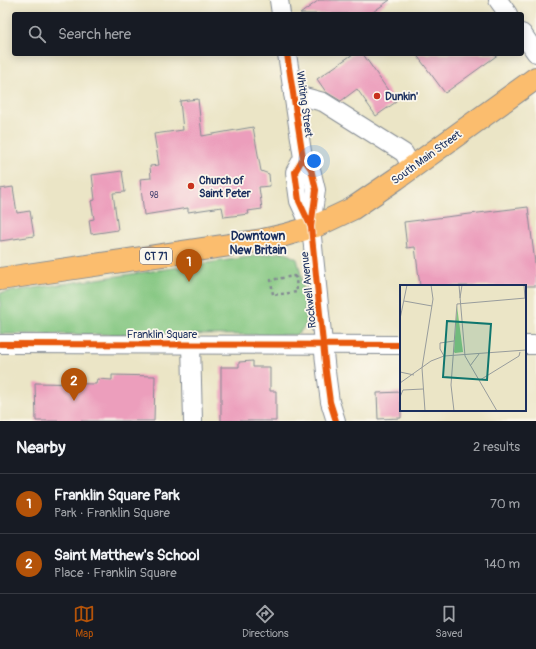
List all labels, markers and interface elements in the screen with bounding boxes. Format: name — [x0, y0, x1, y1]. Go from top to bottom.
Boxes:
search box — [12, 12, 524, 56]
icon: search — [26, 23, 48, 45]
text: Search here — [58, 25, 131, 44]
street label: Whiting Street — [293, 70, 316, 139]
place label: Dunkin' — [385, 90, 418, 103]
marker: Dunkin' — [372, 91, 382, 101]
street label: South Main Street — [389, 127, 464, 187]
your location — [304, 151, 324, 171]
place label: Church of Saint Peter — [199, 174, 252, 200]
marker: Church of Saint Peter — [186, 181, 196, 191]
house number: 98 — [149, 190, 159, 201]
district label: Downtown New Britain — [229, 229, 287, 258]
road number: CT 71 — [140, 248, 172, 264]
pin: 1 — [176, 249, 202, 282]
street label: Rockwell Avenue — [298, 251, 319, 329]
inset map — [400, 285, 526, 411]
street label: Franklin Square — [127, 328, 198, 341]
pin: 2 — [61, 368, 87, 401]
text: Nearby — [16, 437, 65, 458]
text: 2 results — [473, 439, 520, 455]
text: Franklin Square Park — [54, 486, 180, 505]
text: 1 — [26, 496, 32, 512]
text: 70 m — [490, 496, 520, 512]
text: Park · Franklin Square — [54, 505, 170, 521]
text: Saint Matthew's School — [54, 546, 200, 565]
text: 2 — [25, 556, 33, 572]
text: 140 m — [484, 556, 520, 572]
text: Place · Franklin Square — [54, 565, 177, 581]
tab: Map — [73, 603, 95, 640]
tab: Directions — [242, 603, 289, 640]
tab: Saved — [435, 603, 463, 640]

